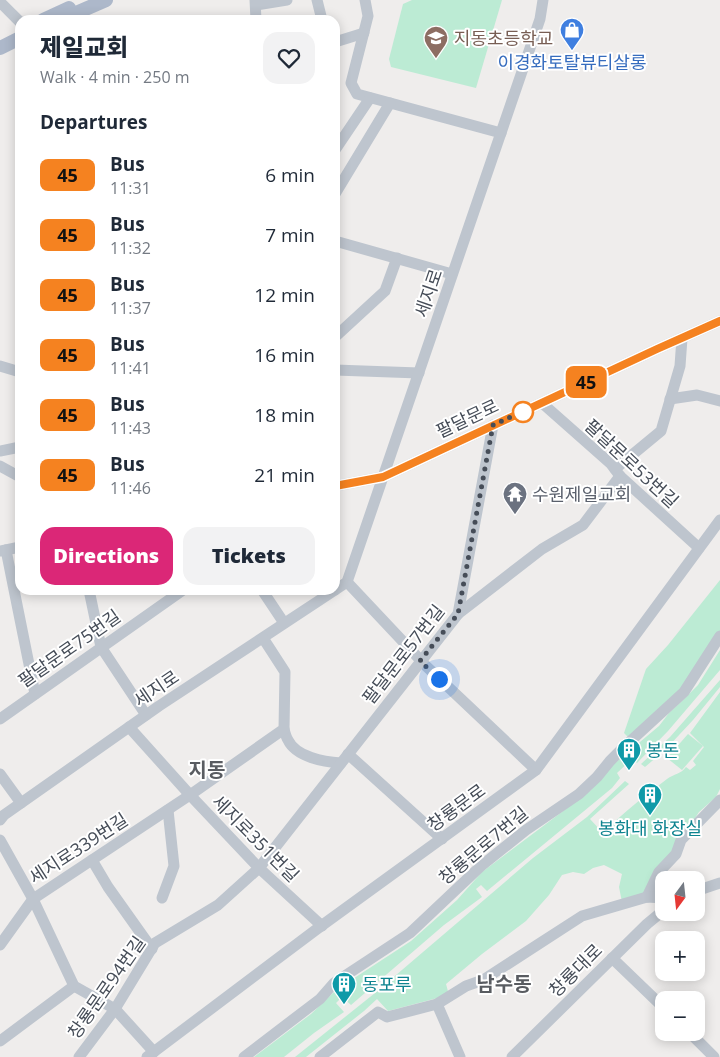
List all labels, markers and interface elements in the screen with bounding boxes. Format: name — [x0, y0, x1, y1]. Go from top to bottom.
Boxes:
shop icon: 이경화토탈뷰티살롱 — [559, 17, 585, 51]
school or university icon: 지동초등학교 — [423, 25, 449, 59]
place label: 지동초등학교 — [454, 26, 553, 50]
text: 제일교회 — [40, 30, 128, 63]
button: heart — [263, 32, 315, 84]
place label: 이경화토탈뷰티살롱 — [497, 50, 647, 74]
text: Walk · 4 min · 250 m — [40, 66, 190, 88]
text: Departures — [40, 109, 147, 135]
text: Bus — [110, 151, 145, 177]
text: 6 min — [265, 162, 315, 188]
text: 45 — [57, 163, 78, 187]
text: 11:31 — [110, 177, 151, 199]
text: Bus — [110, 211, 145, 237]
text: 7 min — [265, 222, 315, 248]
text: 45 — [57, 223, 78, 247]
text: 11:32 — [110, 237, 151, 259]
street label: 세지로 — [409, 266, 447, 320]
text: Bus — [110, 271, 145, 297]
text: 12 min — [254, 282, 315, 308]
text: 45 — [57, 283, 78, 307]
text: 11:37 — [110, 297, 151, 319]
text: Bus — [110, 331, 145, 357]
text: 16 min — [254, 342, 315, 368]
text: 45 — [57, 343, 78, 367]
text: 11:41 — [110, 357, 151, 379]
line badge: 45 — [564, 366, 608, 398]
text: 45 — [576, 370, 596, 394]
text: Bus — [110, 391, 145, 417]
street label: 팔달문로 — [432, 393, 502, 443]
unlabelled marker — [512, 401, 534, 423]
text: 18 min — [254, 402, 315, 428]
text: 45 — [57, 403, 78, 427]
street label: 팔달문로53번길 — [580, 413, 684, 513]
text: 11:43 — [110, 417, 151, 439]
text: Bus — [110, 451, 145, 477]
text: 21 min — [254, 462, 315, 488]
text: 45 — [57, 463, 78, 487]
text: 11:46 — [110, 477, 151, 499]
temple icon: 수원제일교회 — [502, 481, 528, 515]
place label: 수원제일교회 — [532, 482, 631, 506]
button: Directions — [40, 527, 173, 585]
button: Tickets — [183, 527, 315, 585]
street label: 팔달문로57번길 — [357, 599, 449, 709]
street label: 팔달문로75번길 — [13, 604, 125, 692]
street label: 세지로 — [129, 664, 183, 712]
your location — [427, 667, 452, 692]
building icon: 봉돈 — [616, 737, 642, 771]
place label: 봉돈 — [646, 738, 679, 762]
district label: 지동 — [189, 756, 225, 783]
street label: 창룡문로 — [422, 778, 490, 836]
building icon: 봉화대 화장실 — [637, 782, 663, 816]
street label: 세지로351번길 — [207, 789, 305, 887]
street label: 창룡문로7번길 — [433, 801, 533, 889]
street label: 세지로339번길 — [24, 807, 132, 889]
place label: 봉화대 화장실 — [598, 816, 702, 840]
north arrow — [655, 871, 705, 921]
map controls — [655, 871, 705, 1041]
street label: 창룡문로94번길 — [62, 931, 150, 1043]
button: + — [655, 931, 705, 981]
street label: 창룡대로 — [543, 938, 607, 1002]
district label: 남수동 — [476, 970, 532, 997]
building icon: 동포루 — [331, 971, 357, 1005]
place label: 동포루 — [362, 972, 412, 996]
button: − — [655, 991, 705, 1041]

